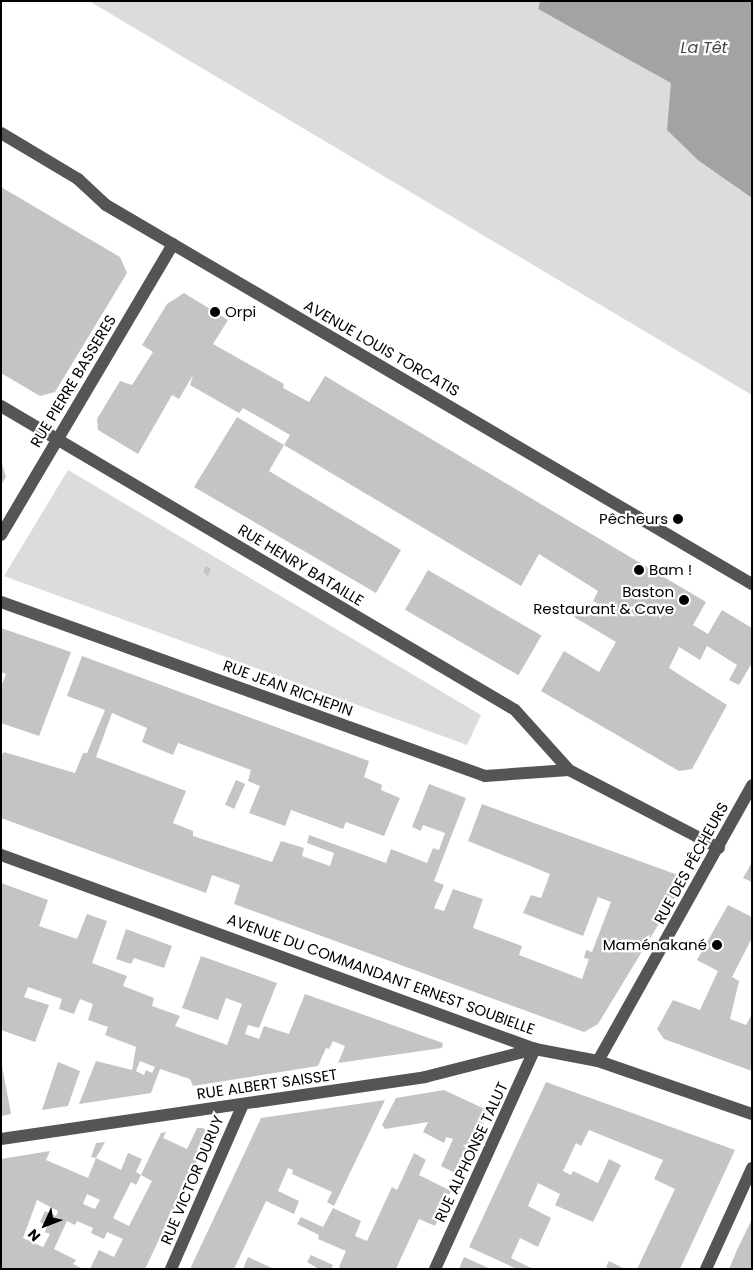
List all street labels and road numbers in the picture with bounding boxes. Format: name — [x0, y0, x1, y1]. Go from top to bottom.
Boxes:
street label: AVENUE LOUIS TORCATIS — [301, 296, 463, 400]
street label: RUE PIERRE BASSERES — [26, 312, 120, 450]
street label: RUE HENRY BATAILLE — [235, 520, 367, 610]
street label: RUE JEAN RICHEPIN — [221, 656, 355, 720]
street label: RUE DES PÊCHEURS — [650, 799, 732, 927]
street label: AVENUE DU COMMANDANT ERNEST SOUBIELLE — [225, 910, 537, 1038]
street label: RUE ALBERT SAISSET — [196, 1065, 338, 1103]
street label: RUE ALPHONSE TALUT — [431, 1079, 511, 1225]
street label: RUE VICTOR DURUY — [157, 1113, 227, 1247]

